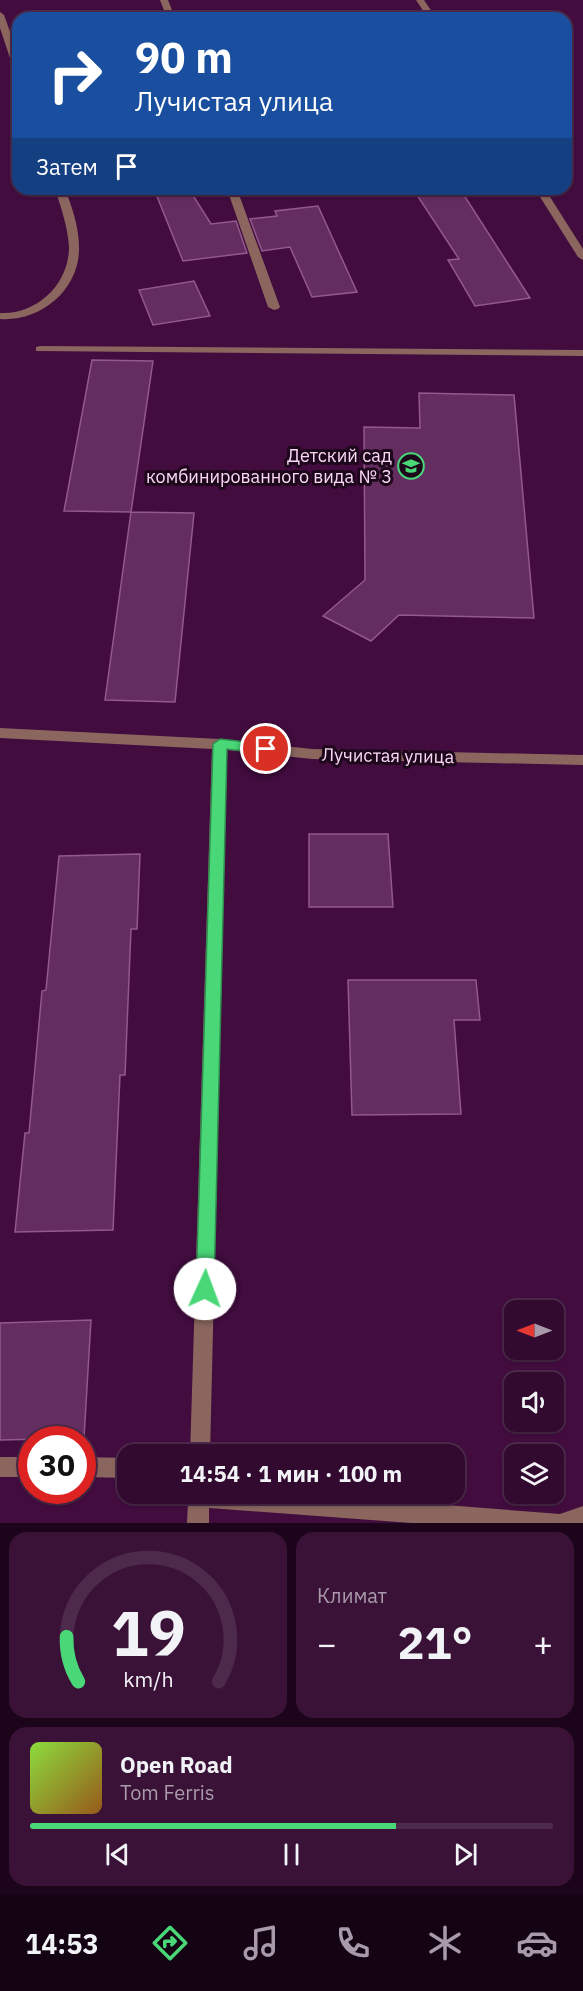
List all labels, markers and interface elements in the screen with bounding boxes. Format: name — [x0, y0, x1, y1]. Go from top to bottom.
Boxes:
text: 90 m — [135, 30, 233, 85]
icon: right — [36, 36, 114, 114]
text: Лучистая улица — [135, 83, 333, 118]
icon: arrive — [110, 150, 143, 183]
text: Затем — [36, 152, 98, 181]
place label: Детский сад комбинированного вида № 3 — [146, 444, 392, 488]
school or university icon: Детский сад комбинированного вида № 3 — [396, 451, 426, 481]
pin — [240, 723, 291, 774]
icon: arrive — [249, 732, 282, 765]
street label: Лучистая улица — [322, 743, 455, 768]
position arrow — [173, 1257, 237, 1321]
north arrow — [504, 1300, 564, 1360]
map controls — [504, 1300, 564, 1504]
button: sound — [504, 1372, 564, 1432]
speed limit sign: 30 — [18, 1426, 96, 1504]
button: layers — [504, 1444, 564, 1504]
text: 14:54 · 1 мин · 100 m — [180, 1459, 402, 1488]
text: Климат — [317, 1582, 387, 1609]
text: 19 — [111, 1592, 185, 1673]
text: 21° — [397, 1613, 473, 1671]
text: − — [317, 1622, 337, 1665]
text: + — [533, 1622, 553, 1665]
text: km/h — [123, 1665, 173, 1693]
text: Open Road — [120, 1750, 233, 1779]
text: Tom Ferris — [120, 1779, 215, 1806]
icon: previous — [101, 1838, 134, 1871]
icon: pause — [275, 1838, 308, 1871]
icon: next — [449, 1838, 482, 1871]
icon: directions — [149, 1922, 191, 1964]
icon: music — [240, 1922, 282, 1964]
icon: phone — [332, 1922, 374, 1964]
icon: climate — [424, 1922, 466, 1964]
icon: car — [516, 1922, 558, 1964]
text: 14:53 — [25, 1926, 99, 1961]

